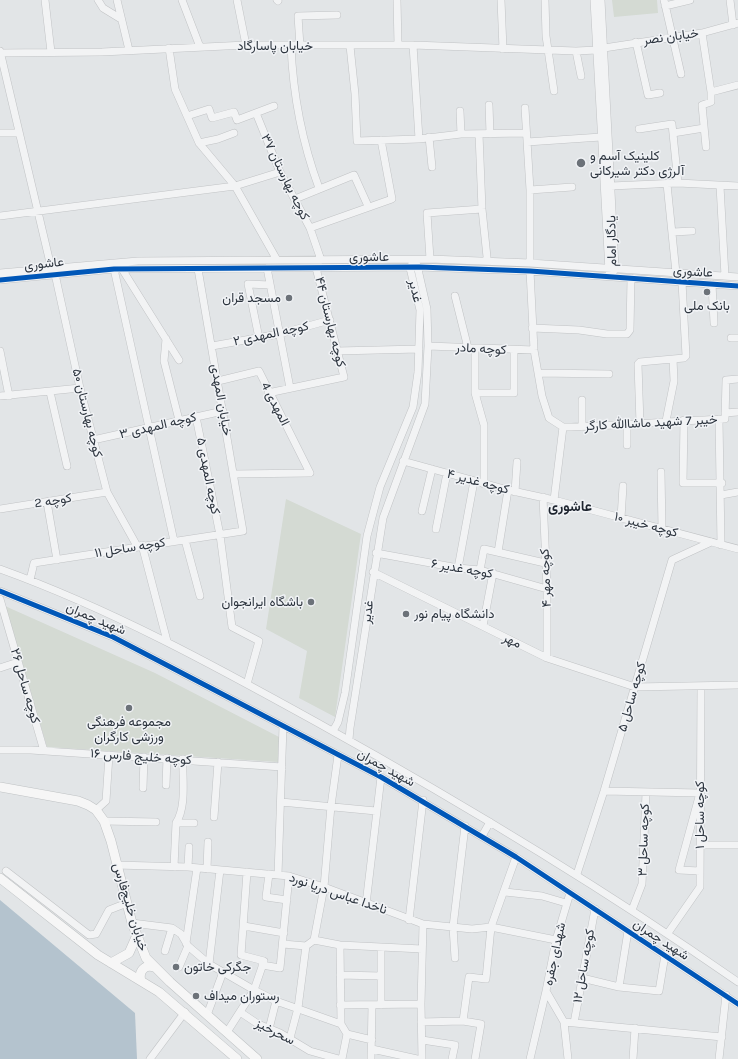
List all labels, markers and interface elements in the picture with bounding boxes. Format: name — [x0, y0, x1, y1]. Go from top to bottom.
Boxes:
street label: خیابان نصر — [642, 25, 700, 49]
street label: خیابان پاسارگاد — [237, 38, 313, 54]
street label: کوچه بهارستان ۳۷ — [257, 131, 313, 223]
place label: کلینیک آسم و آلرژی دکتر شیرکانی — [590, 148, 684, 179]
marker: کلینیک آسم و آلرژی دکتر شیرکانی — [575, 157, 587, 169]
street label: یادگار امام — [604, 215, 620, 267]
street label: عاشوری — [349, 249, 389, 265]
street label: عاشوری — [23, 254, 65, 274]
street label: عاشوری — [673, 263, 713, 281]
street label: کوچه بهارستان ۴۴ — [311, 275, 349, 369]
street label: غدیر — [405, 278, 425, 304]
marker: بانک ملی — [702, 287, 712, 297]
place label: مسجد قران — [222, 290, 281, 306]
marker: مسجد قران — [284, 293, 294, 303]
place label: بانک ملی — [684, 298, 730, 314]
street label: کوچه المهدی ۲ — [232, 318, 310, 350]
street label: کوچه مادر — [455, 340, 507, 358]
street label: خیابان المهدی — [207, 363, 235, 437]
street label: کوچه بهارستان ۵۰ — [68, 367, 106, 459]
street label: المهدی 4 — [257, 379, 293, 429]
street label: کوچه المهدی ۳ — [118, 410, 198, 442]
street label: خیبر 7 شهید ماشاالله کارگر — [584, 412, 718, 434]
street label: کوچه المهدی ۵ — [193, 436, 223, 516]
street label: کوچه غدیر ۴ — [445, 466, 511, 498]
street label: کوچه 2 — [33, 490, 73, 512]
district label: عاشوری — [548, 499, 592, 515]
street label: کوچه خیبر ۱۰ — [612, 509, 680, 541]
street label: کوچه ساحل ۱۱ — [93, 535, 167, 561]
street label: کوچه مهر ۴ — [537, 548, 555, 608]
street label: کوچه غدیر ۶ — [430, 556, 494, 582]
place label: باشگاه ایرانجوان — [222, 594, 303, 610]
marker: باشگاه ایرانجوان — [306, 597, 316, 607]
street label: شهید چمران — [64, 599, 128, 639]
street label: غدیر — [359, 599, 377, 625]
place label: دانشگاه پیام نور — [414, 606, 494, 622]
marker: دانشگاه پیام نور — [401, 609, 411, 619]
street label: مهر — [500, 630, 524, 652]
street label: کوچه ساحل ۲۶ — [7, 647, 43, 725]
street label: کوچه ساحل ۵ — [615, 660, 649, 734]
marker: مجموعه فرهنگی ورزشی کارگران — [124, 703, 134, 713]
place label: مجموعه فرهنگی ورزشی کارگران — [87, 714, 171, 745]
street label: کوچه خلیج فارس ۱۶ — [90, 746, 192, 768]
street label: شهید چمران — [354, 746, 418, 790]
street label: کوچه ساحل ۱ — [692, 781, 708, 849]
street label: کوچه ساحل ۳ — [635, 803, 653, 877]
street label: خیابان خلیج‌فارس — [109, 861, 151, 953]
street label: ناخدا عباس دریا نورد — [287, 870, 389, 918]
street label: شهید چمران — [630, 916, 692, 964]
street label: شهدای جفره — [541, 921, 569, 987]
street label: کوچه ساحل ۱۲ — [570, 928, 598, 1004]
place label: جگرکی خاتون — [184, 959, 251, 975]
marker: جگرکی خاتون — [171, 962, 181, 972]
place label: رستوران میداف — [204, 988, 279, 1004]
marker: رستوران میداف — [191, 991, 201, 1001]
street label: سحرخیز — [253, 1016, 297, 1048]

